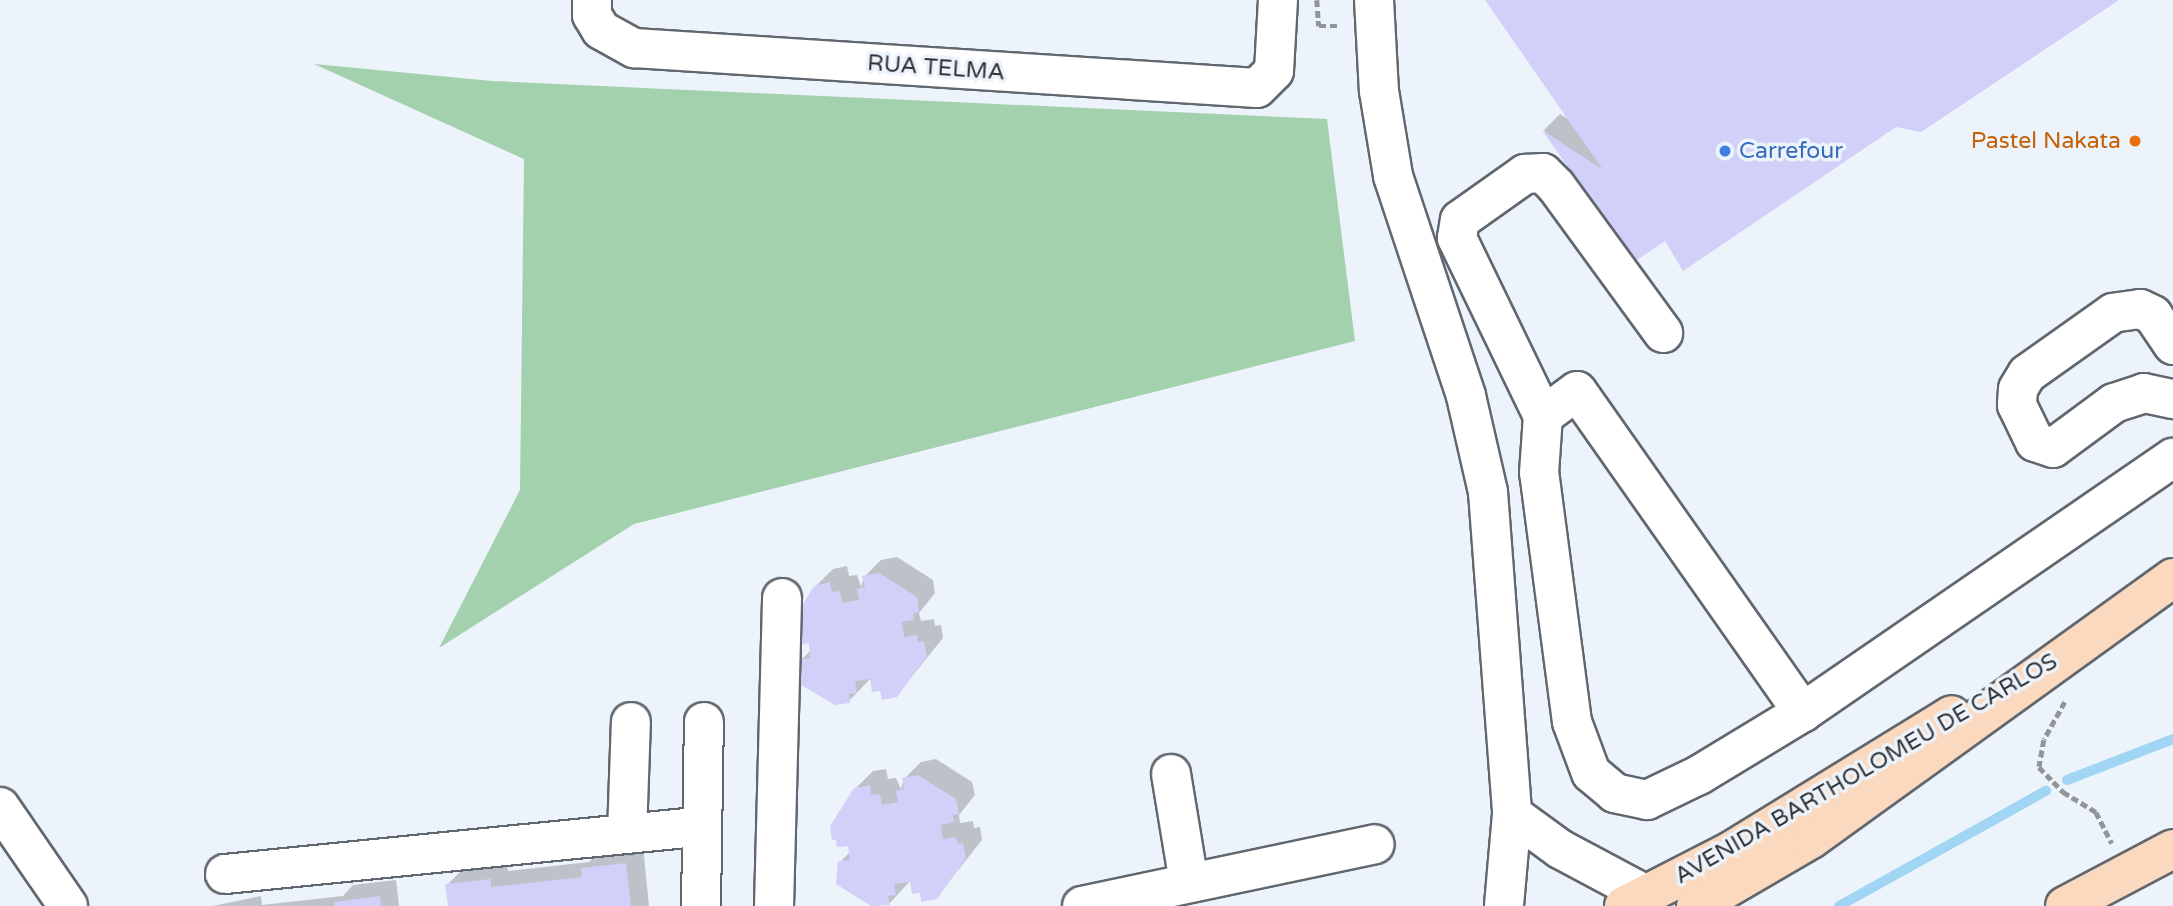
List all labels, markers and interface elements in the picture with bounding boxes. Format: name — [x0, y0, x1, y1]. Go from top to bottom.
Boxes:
street label: RUA TELMA — [866, 49, 1006, 87]
place label: Pastel Nakata — [1971, 127, 2121, 155]
marker: Pastel Nakata — [2127, 133, 2143, 149]
place label: Carrefour — [1739, 137, 1843, 165]
marker: Carrefour — [1717, 143, 1733, 159]
street label: AVENIDA BARTHOLOMEU DE CARLOS — [1670, 648, 2062, 890]

